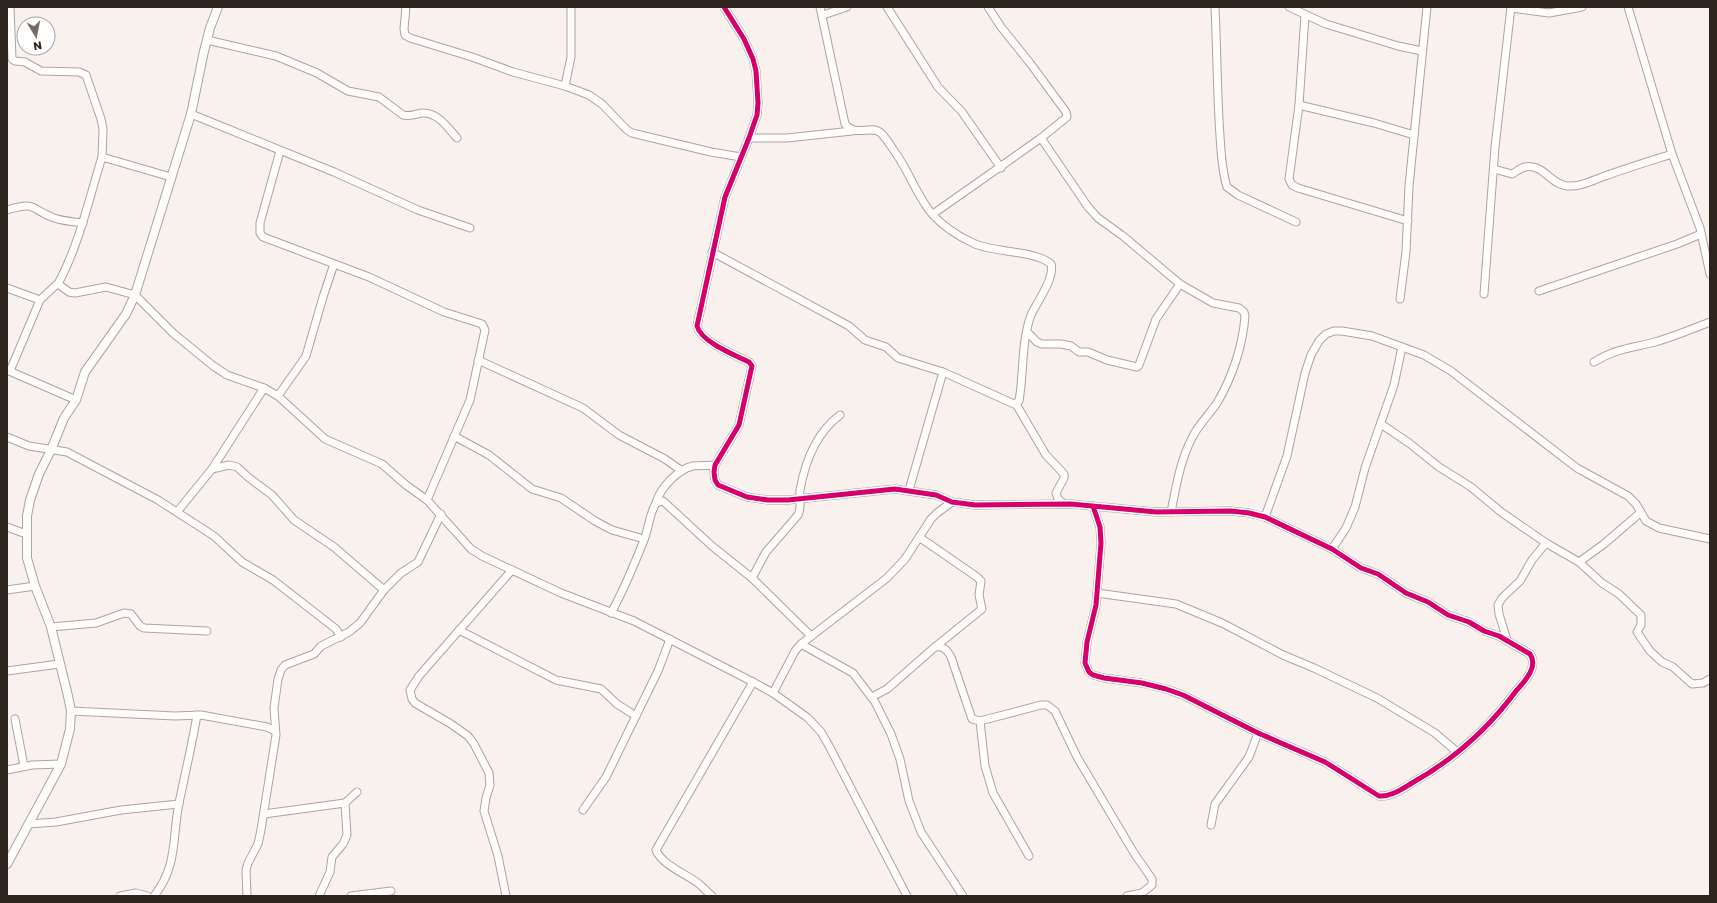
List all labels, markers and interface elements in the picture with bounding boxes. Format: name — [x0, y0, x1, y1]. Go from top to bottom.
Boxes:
north arrow — [16, 16, 56, 56]
text: N — [32, 37, 43, 54]

